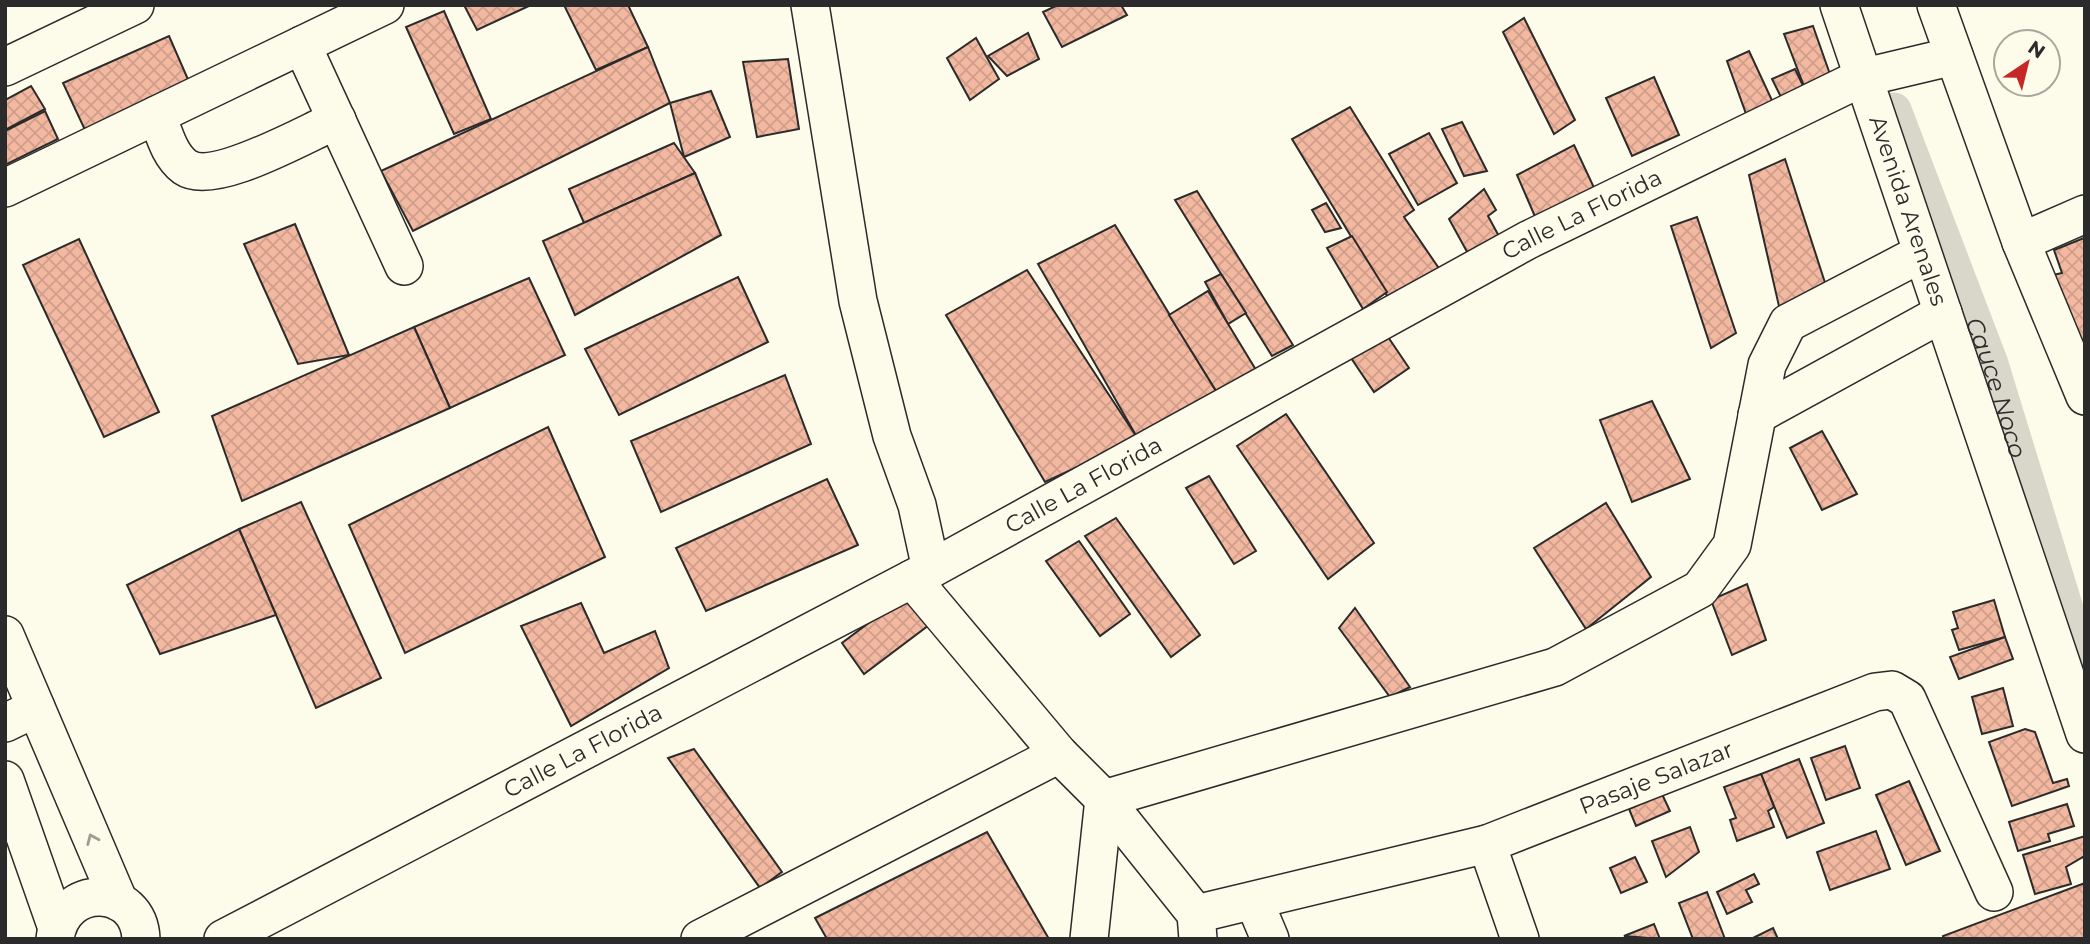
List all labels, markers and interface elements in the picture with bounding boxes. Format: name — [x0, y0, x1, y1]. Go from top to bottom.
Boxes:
north arrow — [1992, 28, 2062, 98]
text: N — [2024, 36, 2049, 63]
street label: Avenida Arenales — [1863, 112, 1953, 309]
street label: Calle La Florida — [1497, 163, 1666, 266]
water label: Cauce Noco — [1960, 313, 2033, 461]
street label: Calle La Florida — [1000, 431, 1167, 539]
street label: Calle La Florida — [499, 698, 667, 804]
street label: Pasaje Salazar — [1575, 735, 1737, 820]
one-way arrow — [87, 834, 101, 846]

